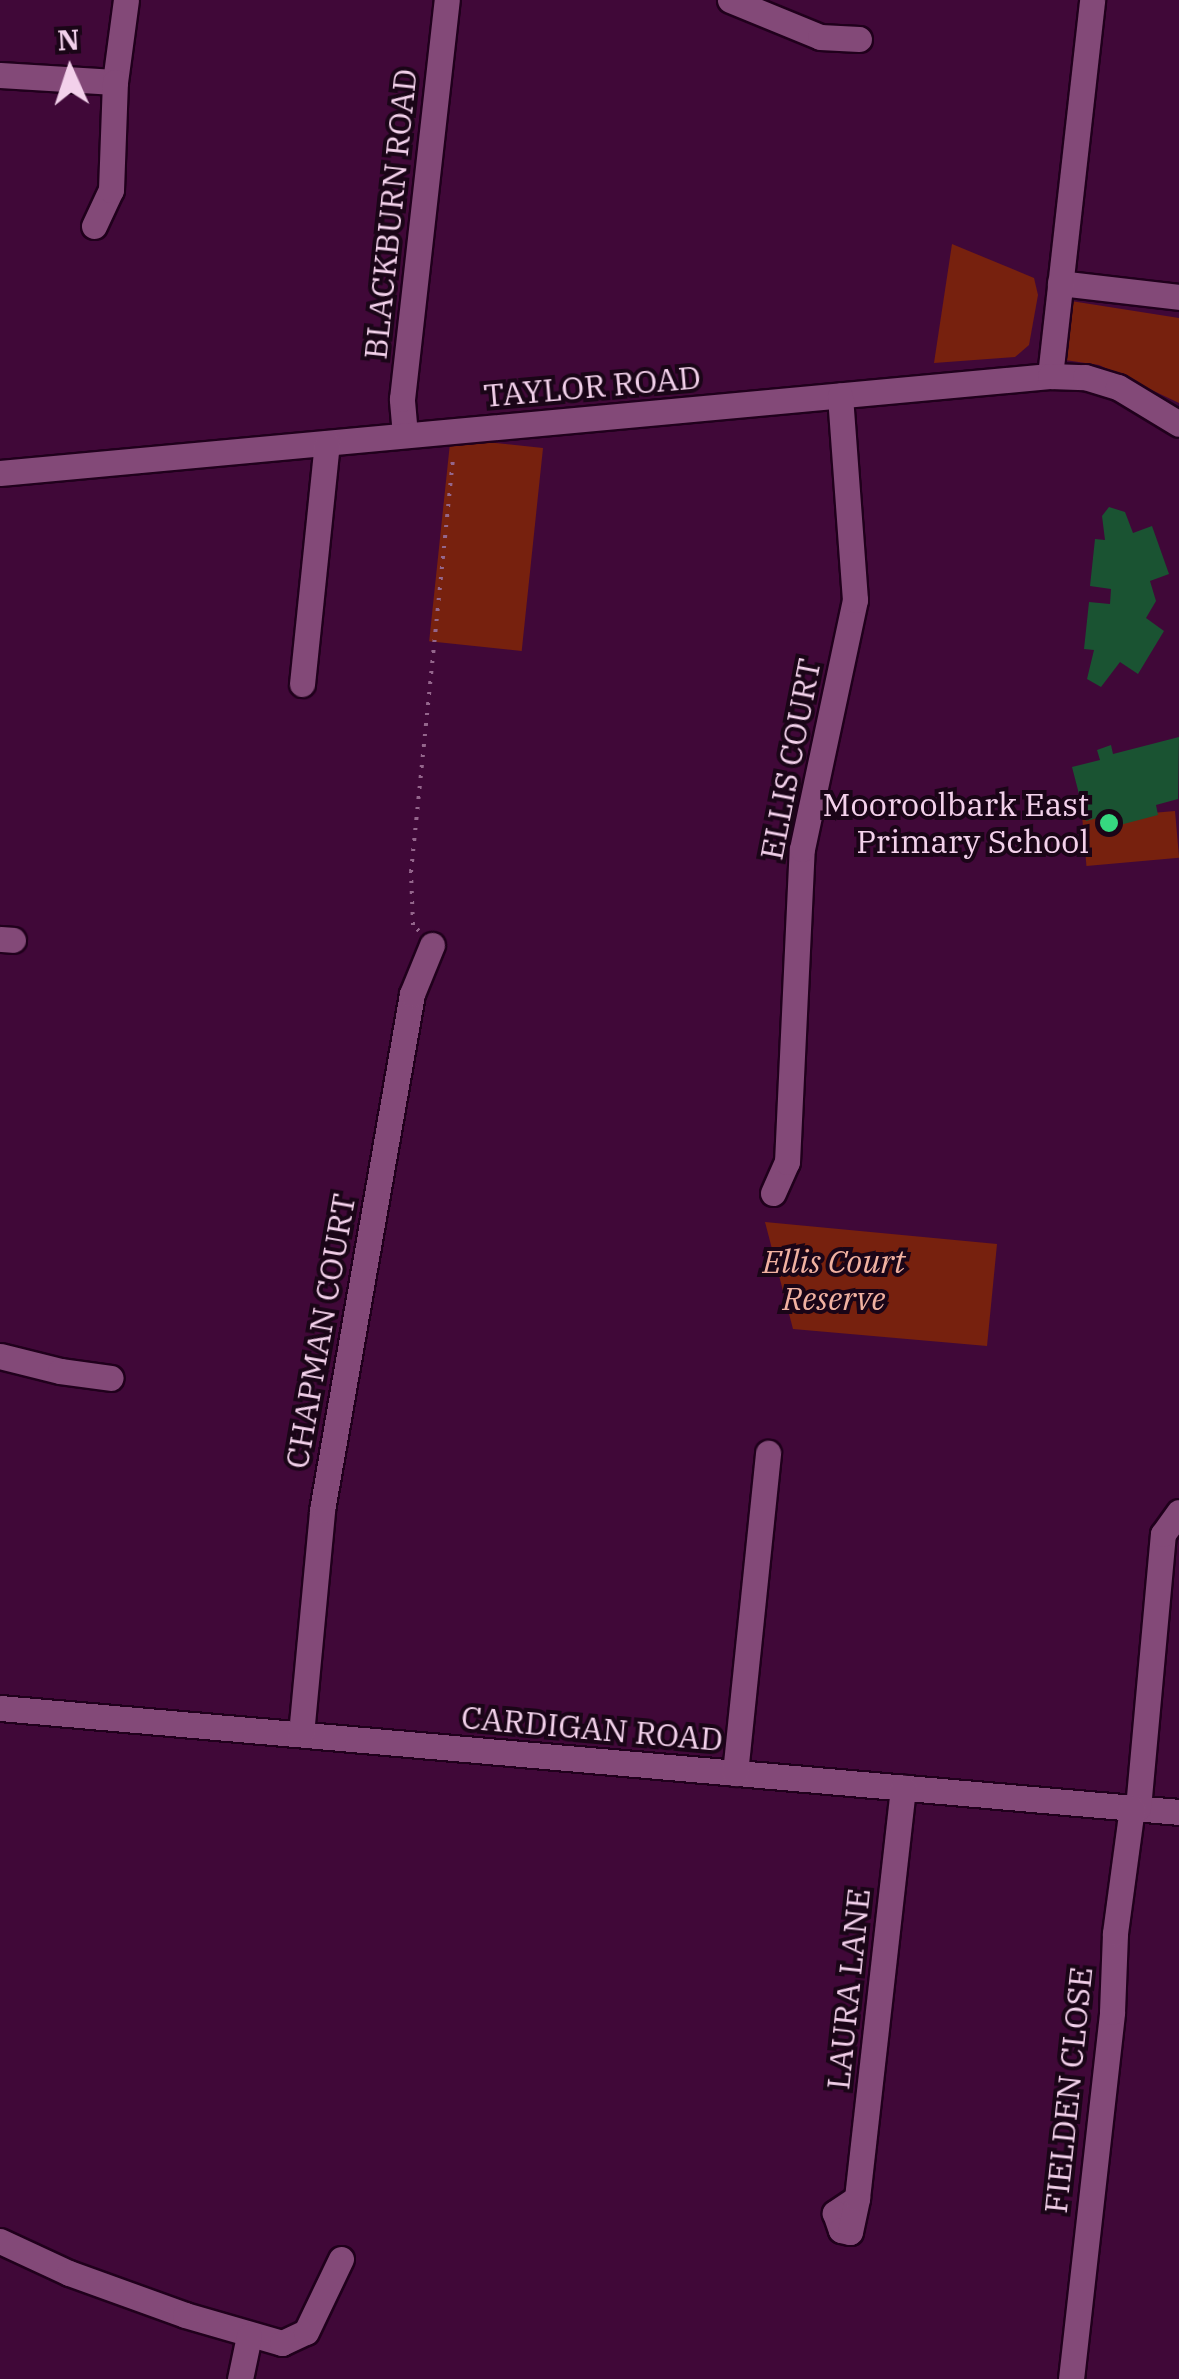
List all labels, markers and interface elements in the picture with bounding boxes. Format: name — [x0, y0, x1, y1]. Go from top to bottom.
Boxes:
north arrow — [20, 20, 120, 120]
text: N — [56, 20, 80, 59]
street label: BLACKBURN ROAD — [356, 67, 424, 361]
street label: TAYLOR ROAD — [482, 357, 702, 415]
street label: ELLIS COURT — [752, 655, 828, 863]
place label: Mooroolbark East Primary School — [823, 786, 1089, 861]
marker: Mooroolbark East Primary School — [1098, 812, 1120, 834]
street label: CHAPMAN COURT — [277, 1191, 363, 1471]
park label: Ellis Court Reserve — [763, 1243, 905, 1318]
street label: CARDIGAN ROAD — [460, 1697, 724, 1759]
street label: LAURA LANE — [818, 1887, 878, 2091]
street label: FIELDEN CLOSE — [1036, 1965, 1100, 2215]

